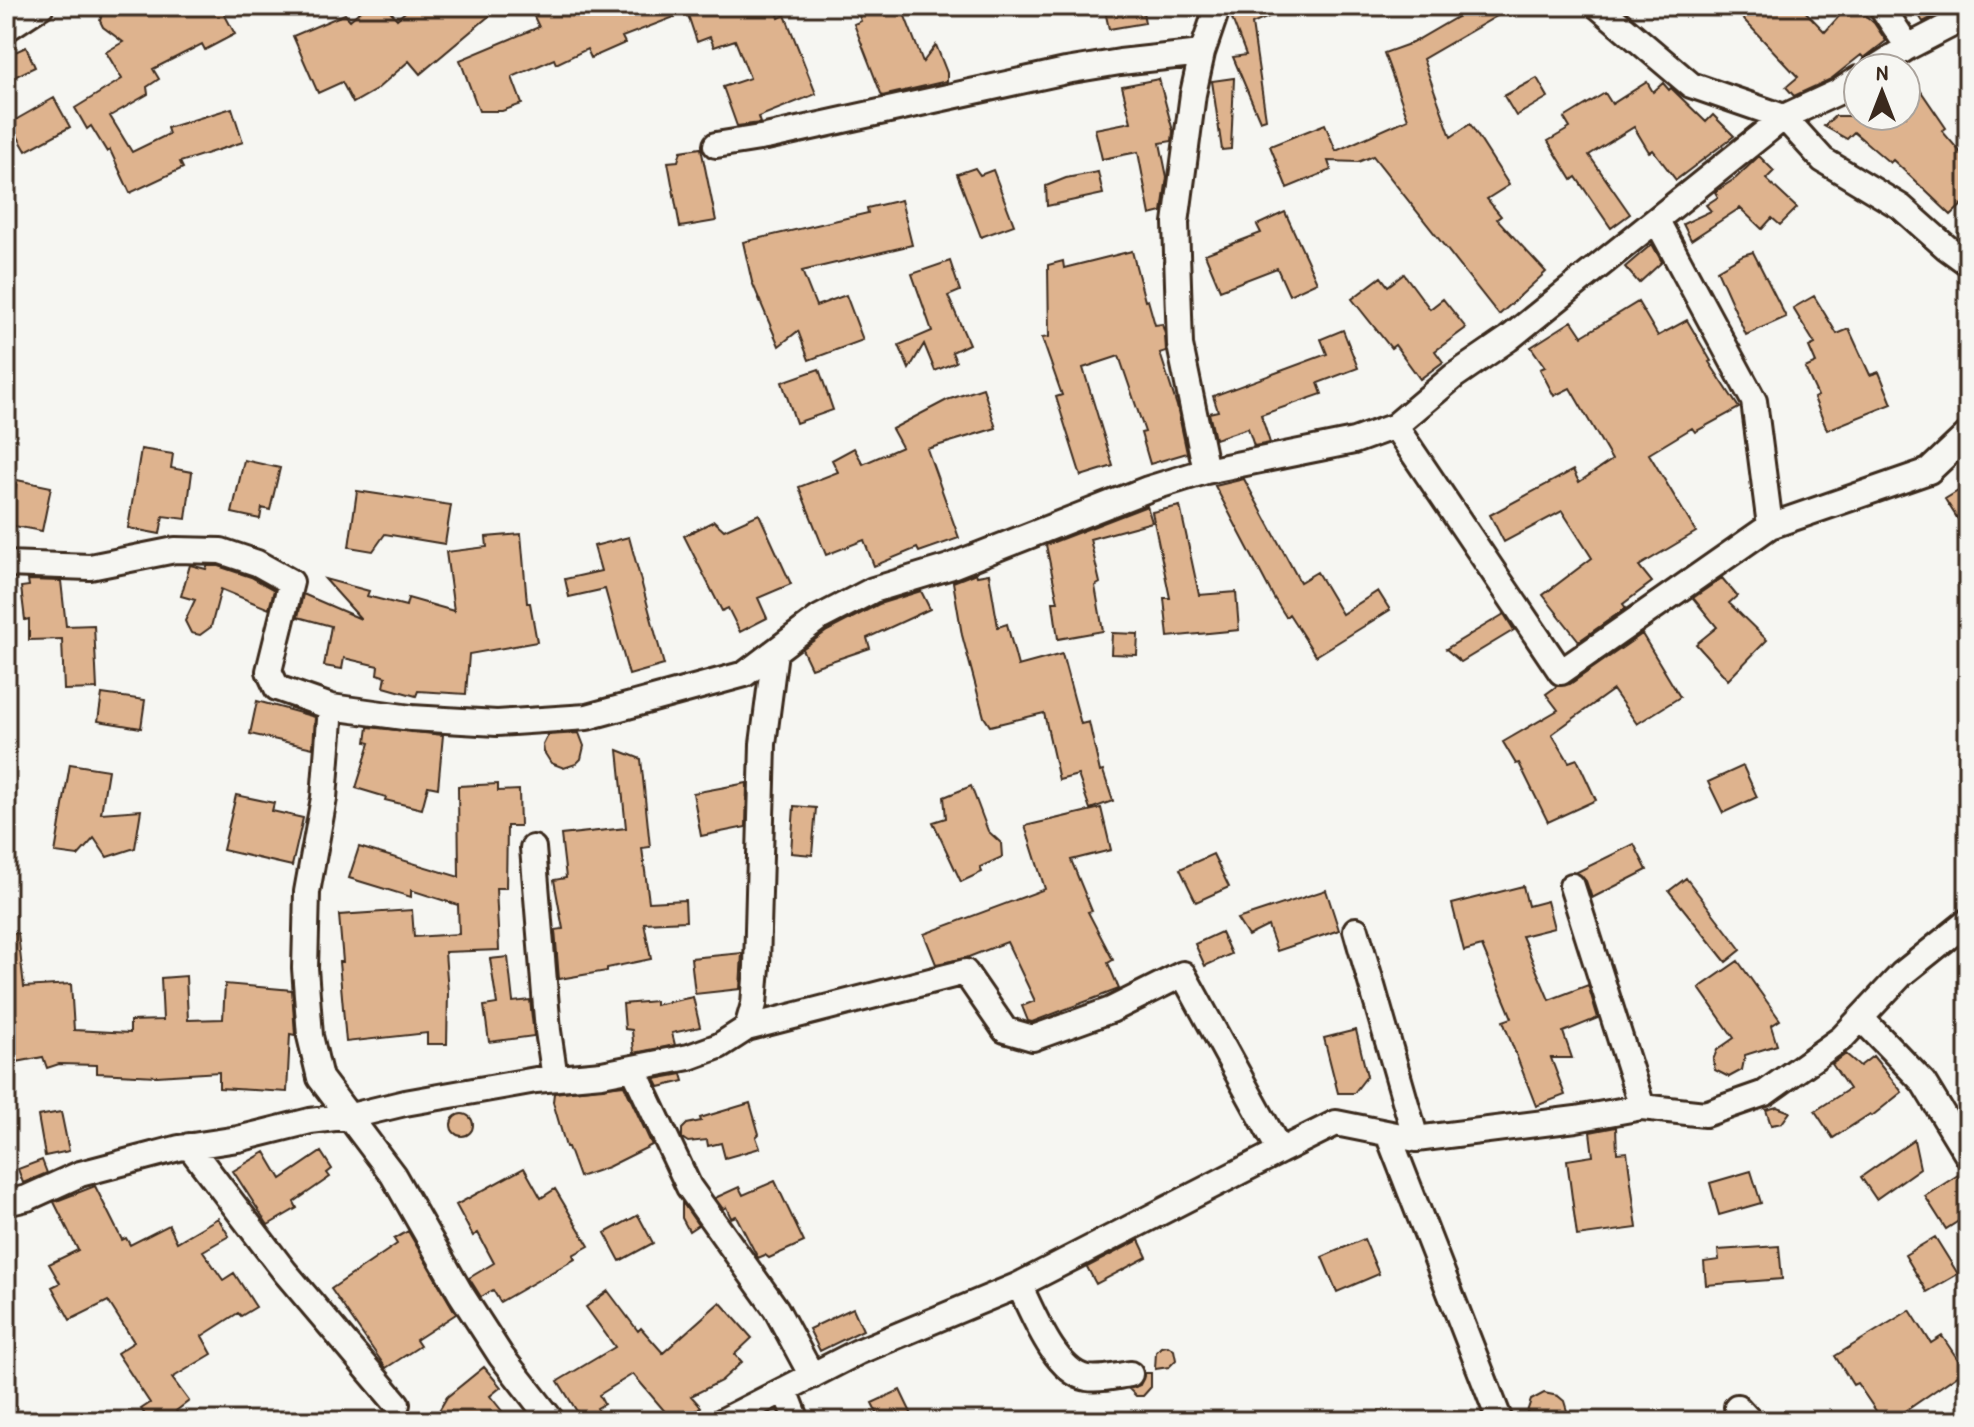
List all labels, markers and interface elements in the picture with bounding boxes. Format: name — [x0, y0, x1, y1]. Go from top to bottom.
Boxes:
north arrow — [1842, 52, 1922, 132]
text: N — [1876, 57, 1888, 87]

